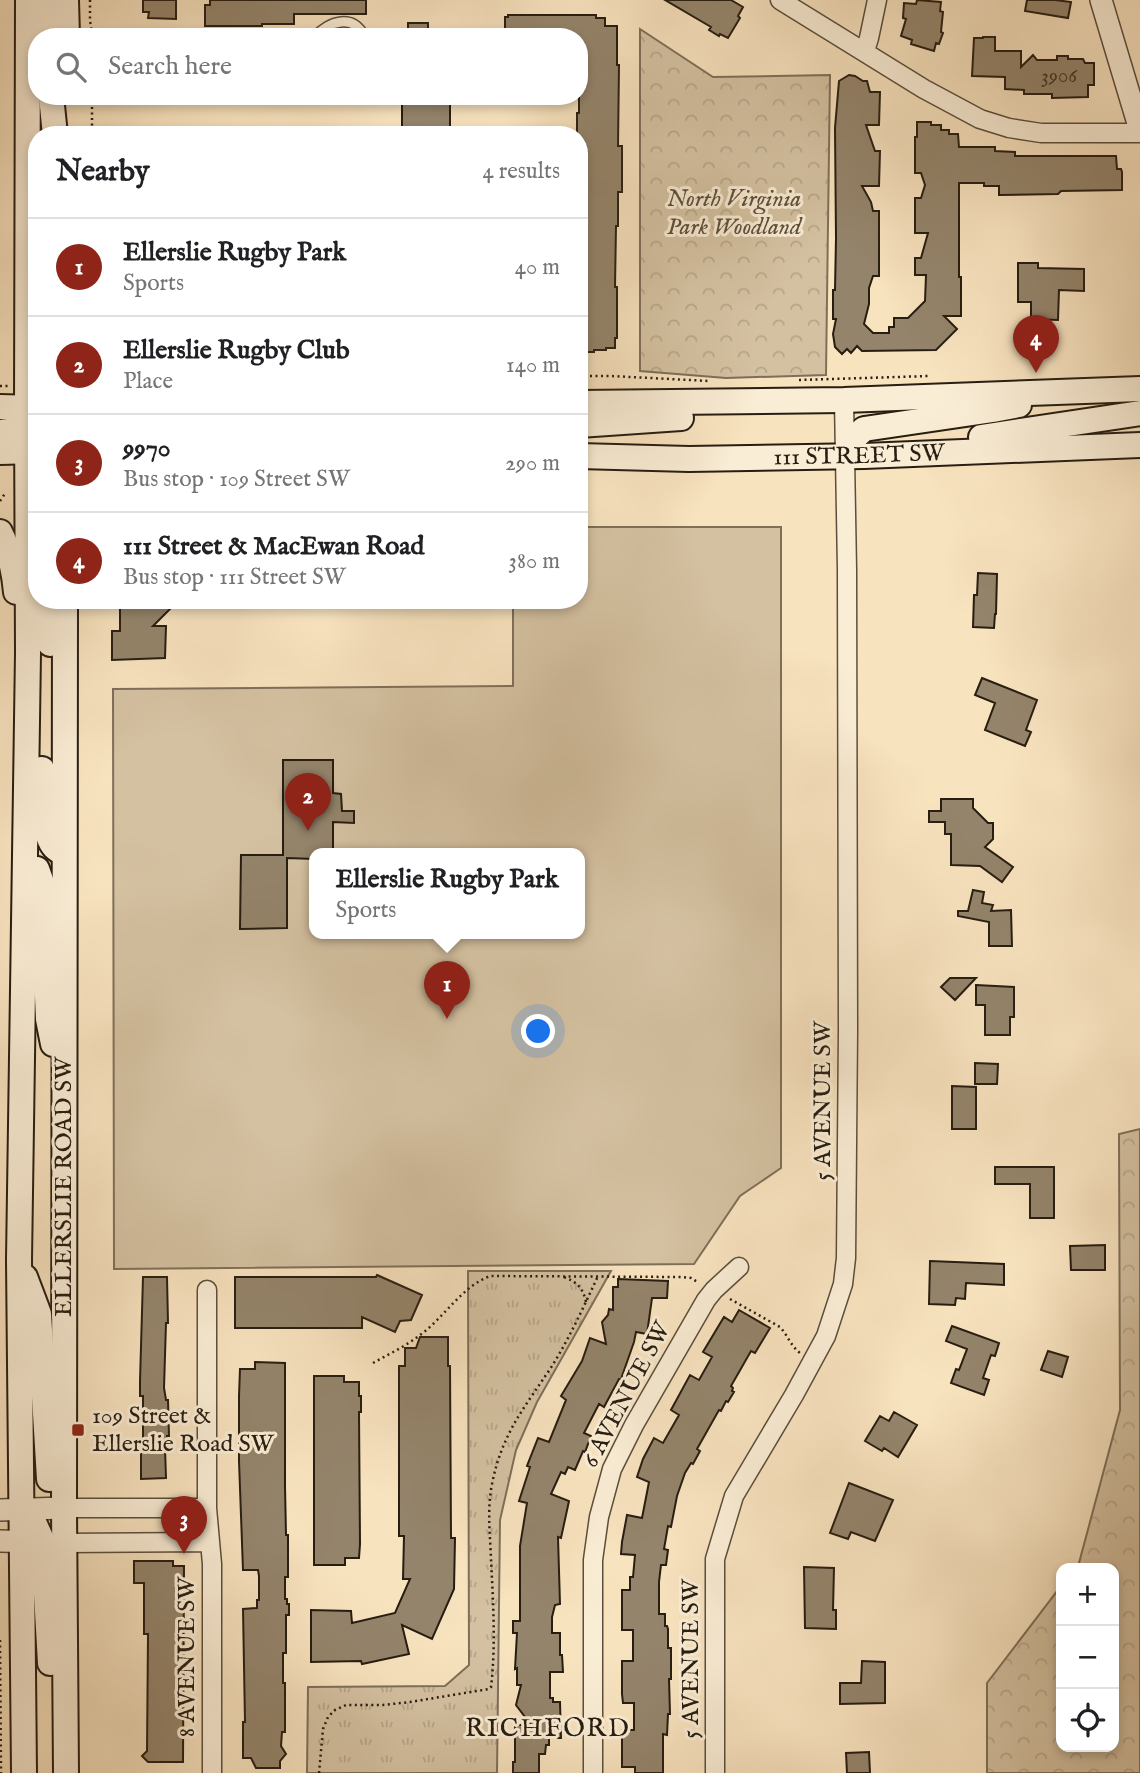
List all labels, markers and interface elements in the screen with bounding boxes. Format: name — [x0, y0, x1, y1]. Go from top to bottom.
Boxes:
search box — [28, 28, 588, 105]
icon: search — [52, 48, 90, 86]
text: Search here — [108, 50, 232, 83]
house number: 3906 — [1041, 63, 1078, 90]
text: Nearby — [56, 153, 149, 191]
text: 4 results — [482, 157, 560, 186]
park label: North Virginia Park Woodland — [667, 184, 803, 243]
text: Ellerslie Rugby Park — [123, 236, 346, 269]
text: 1 — [75, 253, 83, 282]
text: 40 m — [515, 253, 560, 282]
text: Sports — [123, 269, 184, 298]
pin: 4 — [1013, 315, 1059, 373]
text: Ellerslie Rugby Club — [123, 334, 350, 367]
text: 2 — [74, 351, 84, 380]
text: 140 m — [506, 351, 560, 380]
text: Place — [123, 367, 173, 396]
text: 9970 — [123, 432, 171, 465]
street label: 111 STREET SW — [773, 437, 946, 473]
text: 3 — [75, 449, 83, 478]
text: 290 m — [505, 449, 560, 478]
text: Bus stop · 109 Street SW — [123, 465, 350, 494]
text: 111 Street & MacEwan Road — [123, 530, 424, 563]
text: 4 — [73, 547, 85, 576]
text: 380 m — [508, 547, 560, 576]
text: Bus stop · 111 Street SW — [123, 563, 346, 592]
pin: 2 — [285, 773, 331, 831]
popup — [309, 848, 585, 939]
text: Ellerslie Rugby Park — [335, 863, 559, 896]
text: Sports — [335, 896, 396, 925]
pin: 1 — [424, 961, 470, 1019]
your location — [521, 1014, 555, 1048]
street label: 5 AVENUE SW — [808, 1020, 839, 1181]
street label: ELLERSLIE ROAD SW — [49, 1056, 80, 1317]
street label: 6 AVENUE SW — [576, 1316, 679, 1473]
place label: 109 Street & Ellerslie Road SW — [92, 1401, 275, 1460]
marker: 109 Street & Ellerslie Road SW — [70, 1422, 86, 1438]
pin: 3 — [161, 1496, 207, 1554]
map controls — [1056, 1563, 1119, 1752]
button: + — [1056, 1563, 1119, 1626]
street label: 8 AVENUE SW — [172, 1576, 203, 1737]
street label: 5 AVENUE SW — [676, 1578, 707, 1739]
button: − — [1056, 1626, 1119, 1689]
button: locate — [1056, 1689, 1119, 1752]
district label: RICHFORD — [465, 1712, 631, 1745]

